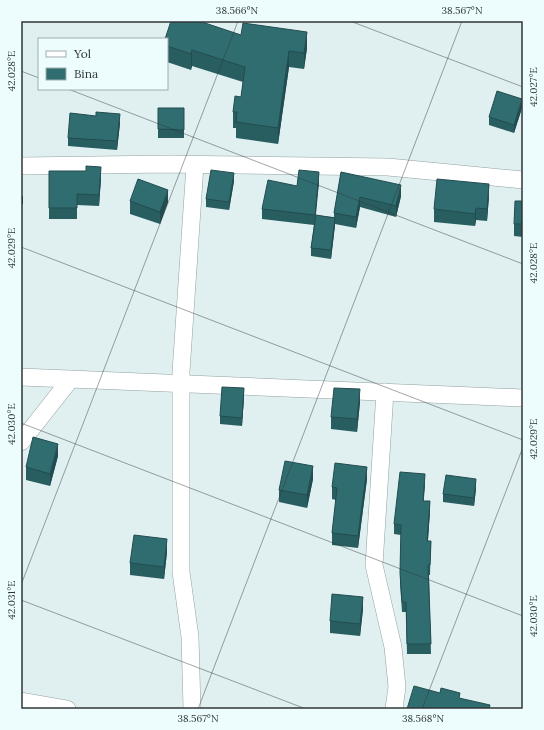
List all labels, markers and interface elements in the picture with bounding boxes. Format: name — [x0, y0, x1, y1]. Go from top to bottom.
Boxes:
text: 38.566°N — [216, 4, 259, 17]
text: 38.567°N — [441, 4, 483, 17]
legend — [38, 38, 168, 90]
text: Yol — [73, 46, 91, 61]
text: 42.028°E — [5, 51, 18, 91]
text: Bina — [74, 66, 98, 81]
text: 42.027°E — [527, 67, 540, 107]
text: 42.029°E — [5, 228, 18, 268]
text: 42.028°E — [527, 243, 540, 283]
text: 42.030°E — [5, 403, 18, 445]
text: 42.029°E — [527, 419, 540, 459]
text: 42.031°E — [5, 581, 18, 619]
text: 42.030°E — [527, 595, 540, 637]
text: 38.567°N — [177, 712, 219, 725]
text: 38.568°N — [402, 712, 444, 725]

